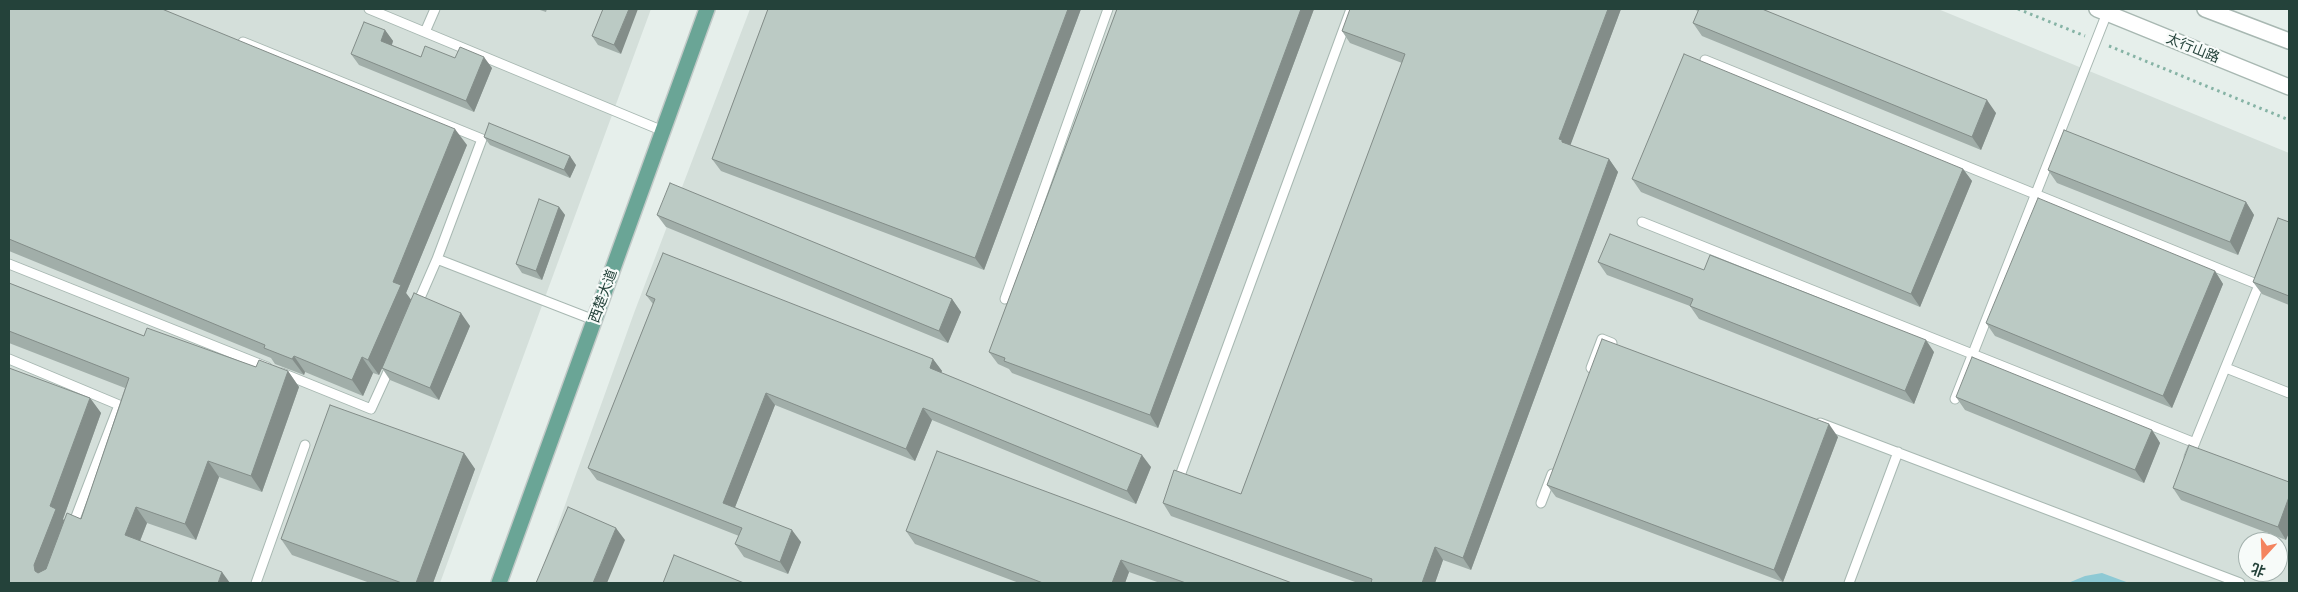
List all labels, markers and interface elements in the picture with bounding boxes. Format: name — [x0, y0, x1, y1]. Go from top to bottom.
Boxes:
street label: 太行山路 — [2164, 30, 2222, 66]
street label: 西楚大道 — [586, 267, 620, 325]
north arrow — [2238, 532, 2288, 582]
text: 北 — [2249, 560, 2268, 581]

